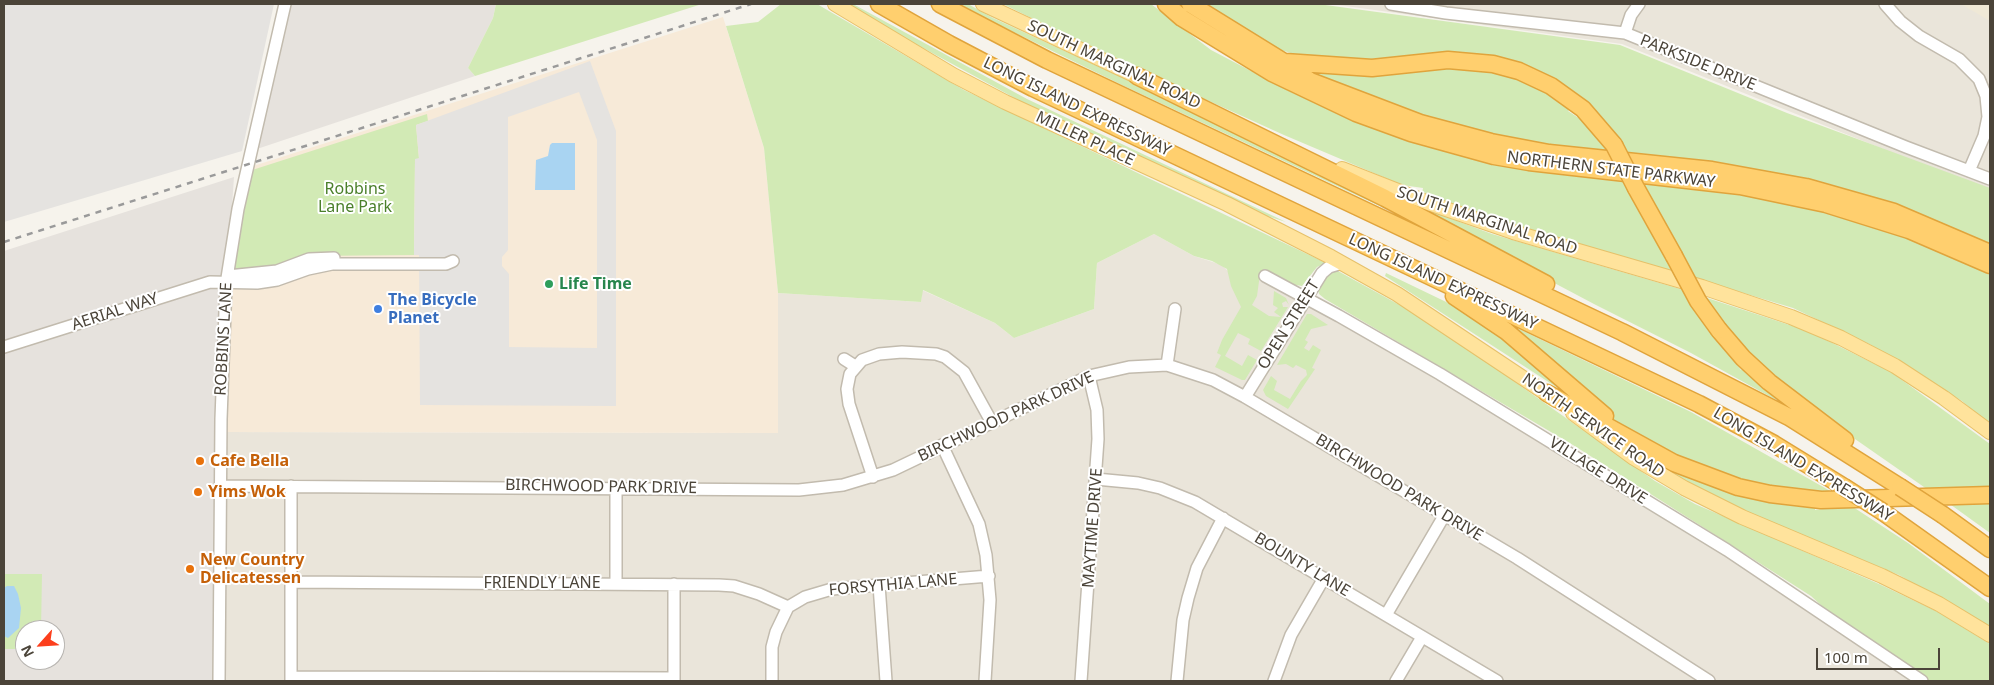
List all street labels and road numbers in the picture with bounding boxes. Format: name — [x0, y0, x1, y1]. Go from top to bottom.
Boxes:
street label: SOUTH MARGINAL ROAD — [1024, 16, 1204, 114]
street label: PARKSIDE DRIVE — [1637, 31, 1759, 95]
street label: LONG ISLAND EXPRESSWAY — [980, 53, 1174, 161]
street label: MILLER PLACE — [1033, 108, 1137, 170]
street label: NORTHERN STATE PARKWAY — [1506, 148, 1716, 192]
street label: SOUTH MARGINAL ROAD — [1394, 183, 1580, 259]
street label: LONG ISLAND EXPRESSWAY — [1345, 230, 1541, 334]
street label: OPEN STREET — [1254, 277, 1324, 373]
street label: ROBBINS LANE — [211, 282, 237, 396]
street label: AERIAL WAY — [69, 289, 161, 335]
street label: BIRCHWOOD PARK DRIVE — [915, 368, 1097, 466]
street label: NORTH SERVICE ROAD — [1518, 370, 1668, 482]
street label: LONG ISLAND EXPRESSWAY — [1710, 404, 1896, 526]
street label: BIRCHWOOD PARK DRIVE — [1312, 430, 1486, 546]
street label: VILLAGE DRIVE — [1545, 433, 1651, 509]
street label: MAYTIME DRIVE — [1079, 467, 1107, 589]
street label: BIRCHWOOD PARK DRIVE — [505, 476, 697, 498]
street label: BOUNTY LANE — [1251, 529, 1353, 601]
street label: FORSYTHIA LANE — [828, 570, 958, 600]
street label: FRIENDLY LANE — [483, 573, 601, 593]

